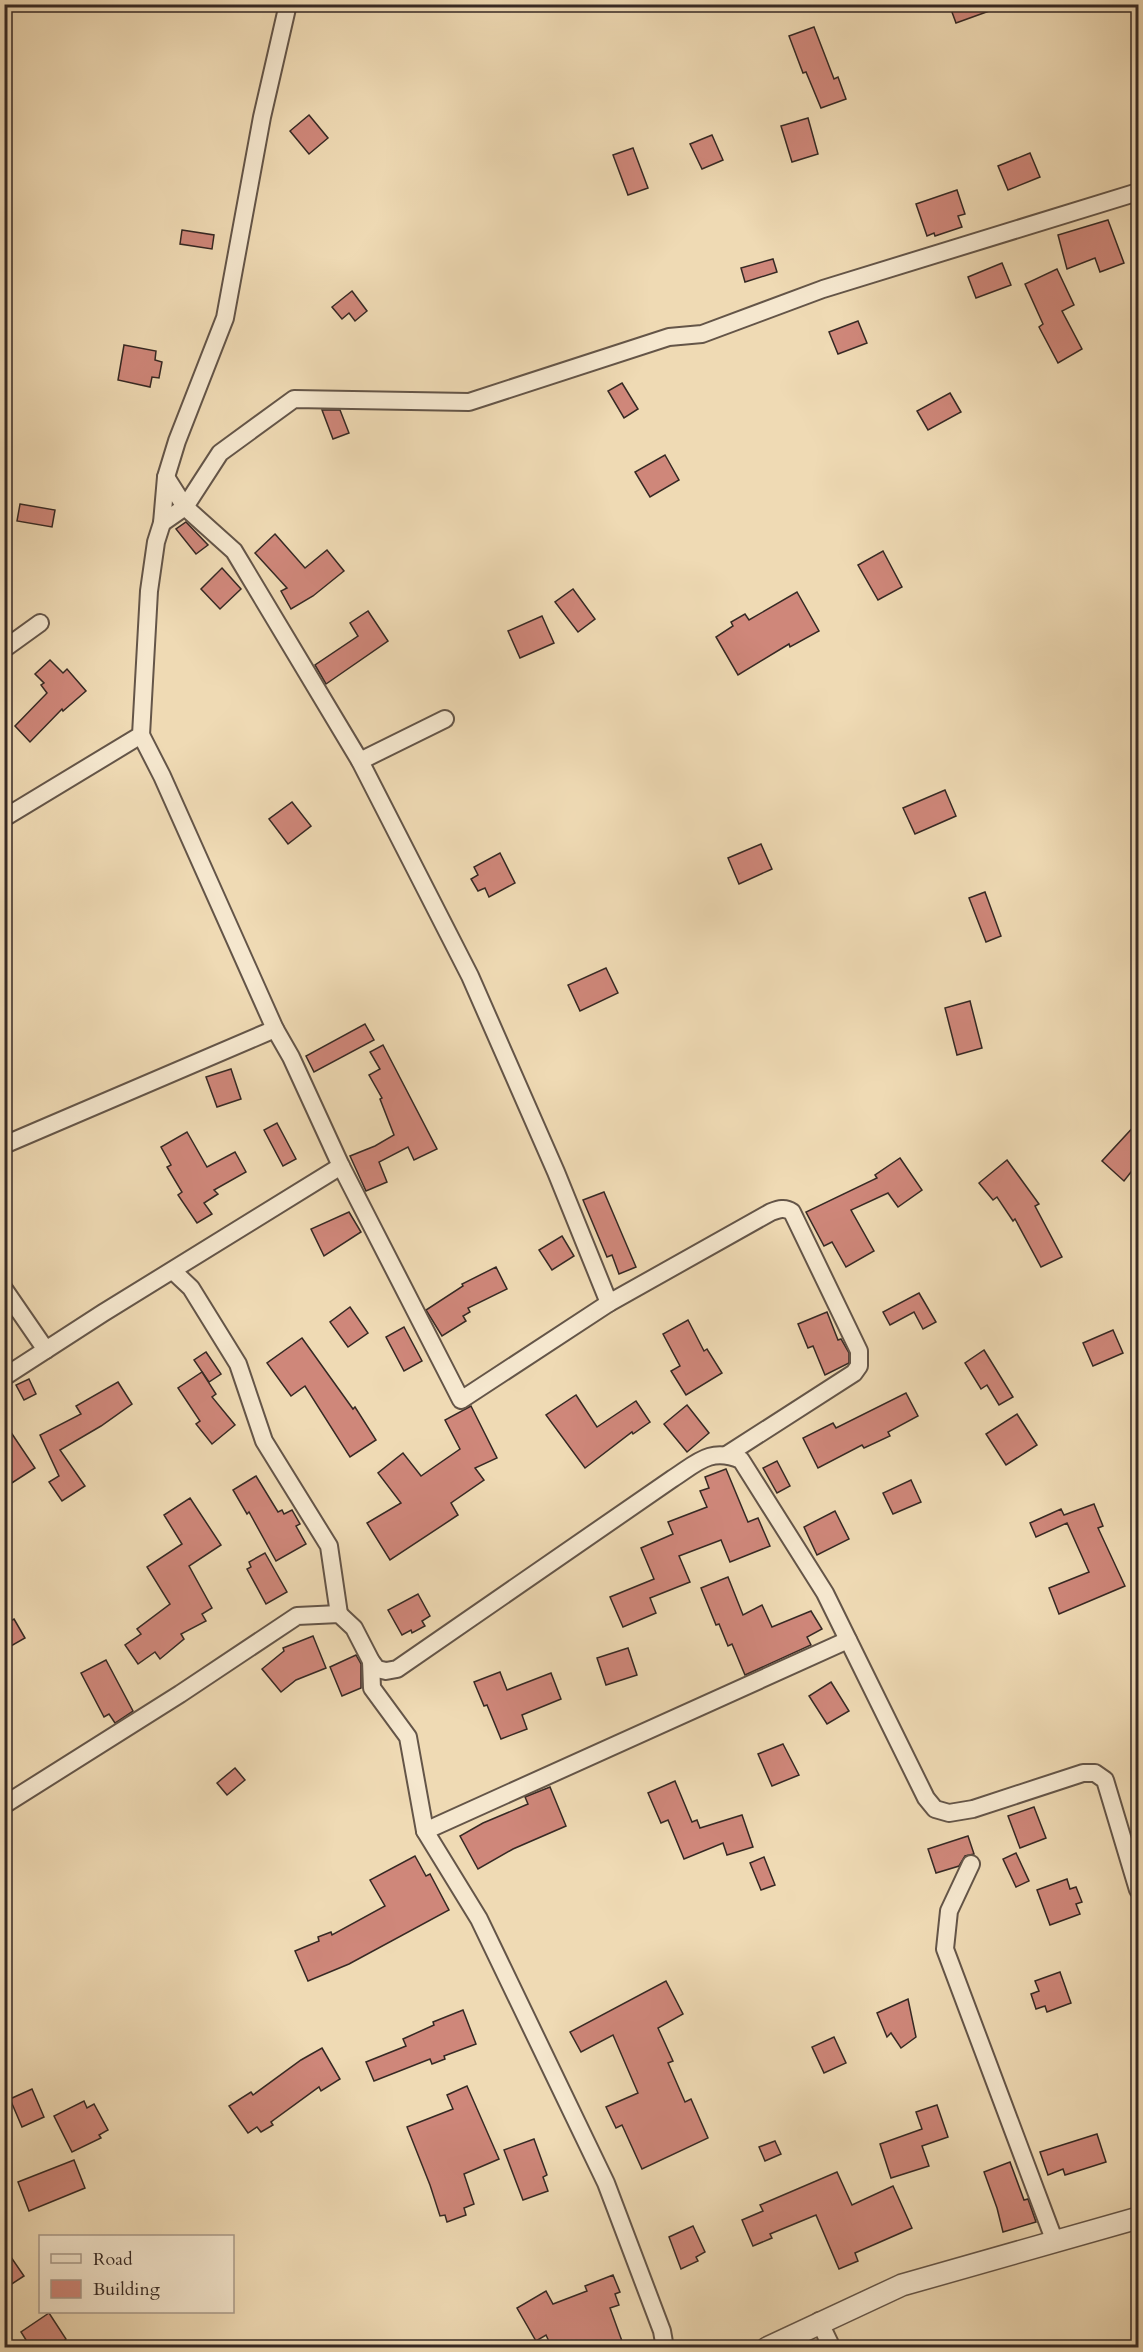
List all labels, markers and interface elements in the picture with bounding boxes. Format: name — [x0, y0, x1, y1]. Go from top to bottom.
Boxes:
legend — [39, 2235, 234, 2313]
text: Road — [93, 2247, 133, 2272]
text: Building — [93, 2277, 161, 2302]

